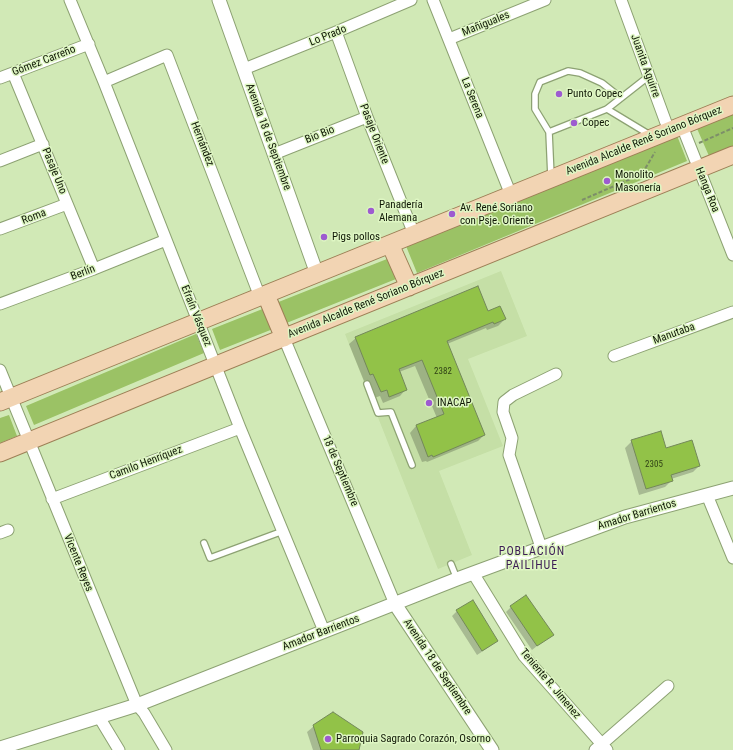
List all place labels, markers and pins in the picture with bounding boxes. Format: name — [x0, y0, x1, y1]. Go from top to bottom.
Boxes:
place label: Punto Copec — [567, 87, 622, 101]
marker: Punto Copec — [554, 89, 564, 99]
place label: Copec — [582, 116, 609, 130]
marker: Copec — [569, 118, 579, 128]
place label: Monolito Masonería — [615, 168, 661, 194]
marker: Monolito Masonería — [602, 176, 612, 186]
place label: Panadería Alemana — [379, 198, 423, 224]
place label: Av. René Soriano con Psje. Oriente — [460, 201, 534, 227]
marker: Panadería Alemana — [366, 206, 376, 216]
marker: Av. René Soriano con Psje. Oriente — [447, 209, 457, 219]
place label: Pigs pollos — [332, 230, 380, 244]
marker: Pigs pollos — [319, 232, 329, 242]
place label: INACAP — [437, 396, 472, 410]
marker: INACAP — [424, 398, 434, 408]
place label: Parroquia Sagrado Corazón, Osorno — [336, 732, 491, 746]
marker: Parroquia Sagrado Corazón, Osorno — [323, 734, 333, 744]

